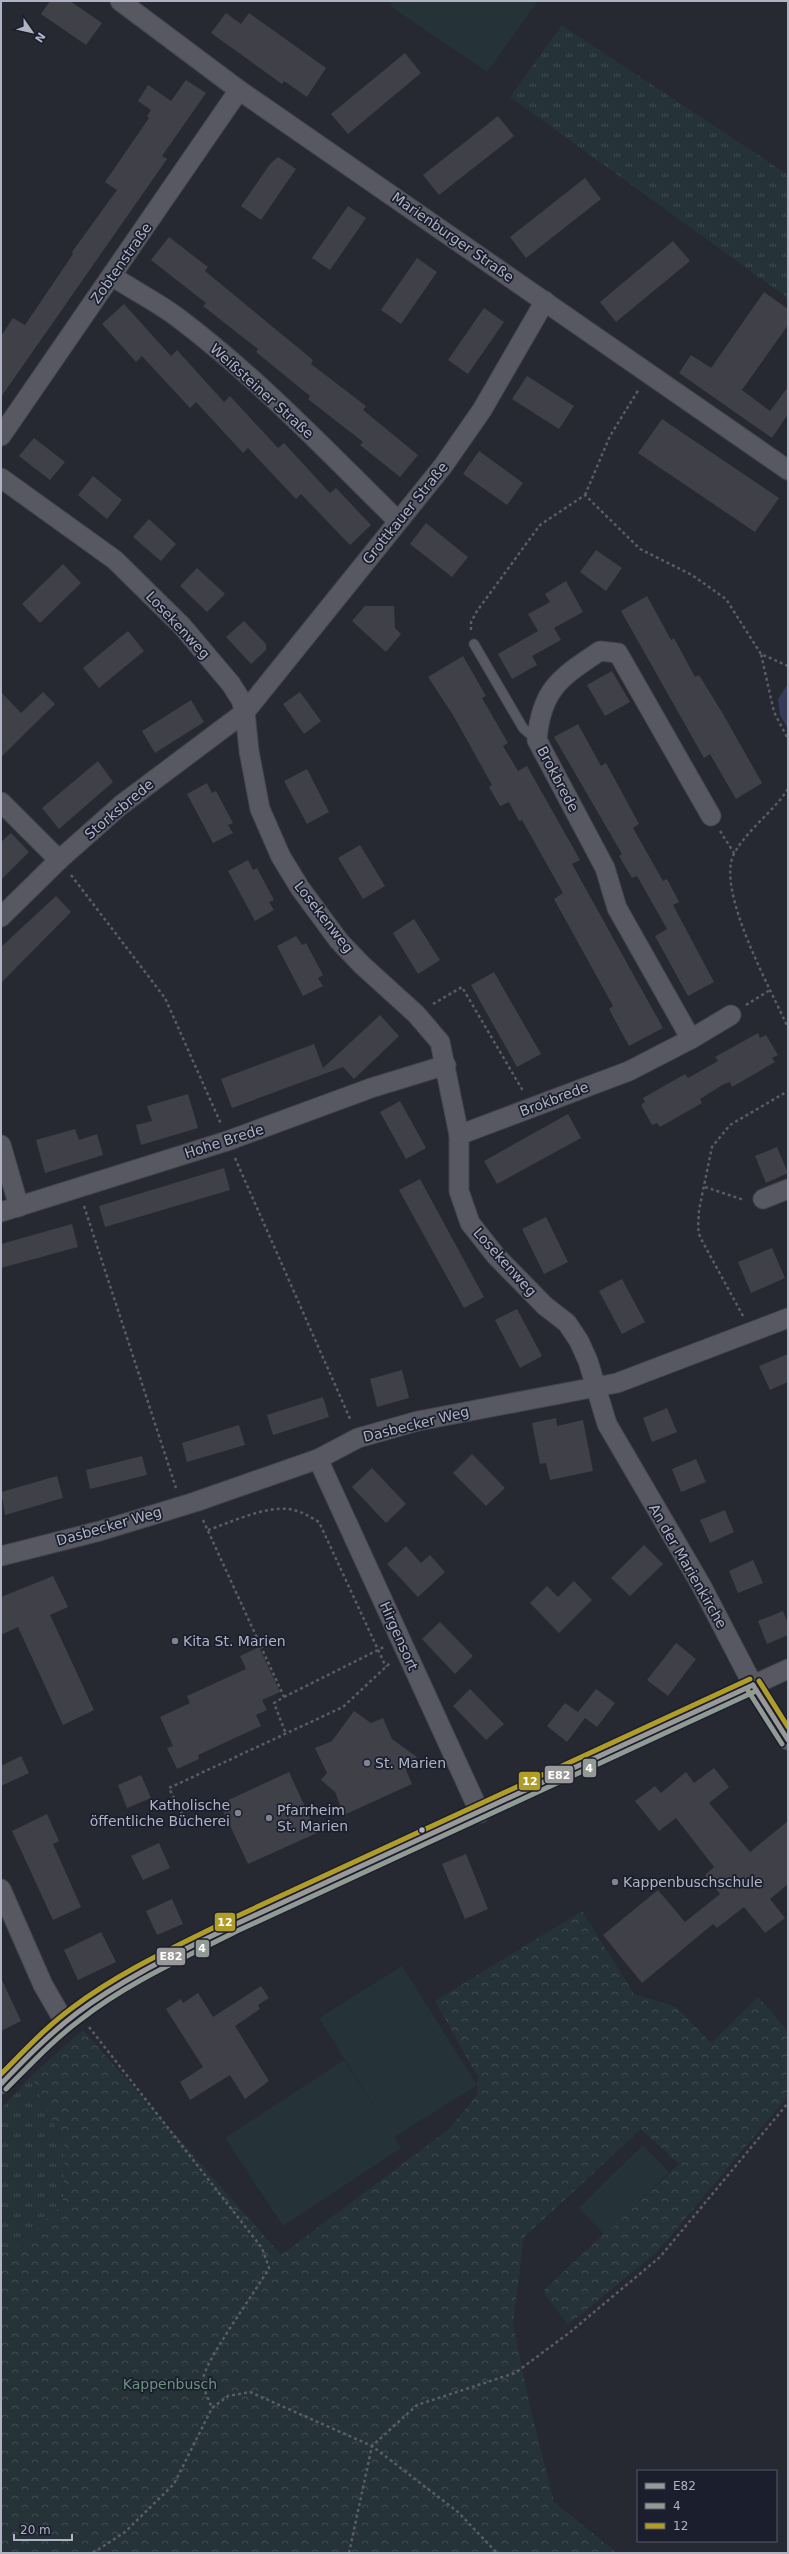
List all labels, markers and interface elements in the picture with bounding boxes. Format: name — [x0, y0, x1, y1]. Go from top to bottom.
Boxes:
north arrow — [12, 12, 52, 52]
text: N — [32, 30, 48, 45]
street label: Marienburger Straße — [389, 189, 517, 285]
street label: Zobtenstraße — [87, 220, 155, 306]
street label: Weißsteiner Straße — [207, 340, 317, 442]
street label: Grottkauer Straße — [359, 459, 451, 567]
street label: Losekenweg — [143, 588, 213, 662]
street label: Brokbrede — [534, 743, 582, 815]
street label: Storksbrede — [81, 776, 157, 842]
street label: Losekenweg — [291, 878, 357, 956]
street label: Brokbrede — [517, 1079, 591, 1119]
street label: Hohe Brede — [182, 1121, 266, 1161]
street label: Losekenweg — [470, 1225, 540, 1299]
street label: Dasbecker Weg — [361, 1403, 471, 1445]
street label: An der Marienkirche — [646, 1501, 730, 1631]
street label: Dasbecker Weg — [54, 1503, 164, 1549]
street label: Hirgensort — [377, 1599, 421, 1673]
place label: Kita St. Marien — [183, 1633, 286, 1649]
marker: Kita St. Marien — [170, 1636, 180, 1646]
place label: St. Marien — [375, 1755, 446, 1771]
marker: St. Marien — [362, 1758, 372, 1768]
line badge: 4 — [582, 1758, 597, 1778]
text: 4 — [585, 1762, 593, 1775]
line badge: E82 — [544, 1765, 574, 1784]
text: E82 — [548, 1769, 570, 1782]
line badge: 12 — [518, 1771, 541, 1791]
text: 12 — [522, 1775, 538, 1788]
place label: Katholische öffentliche Bücherei — [90, 1797, 230, 1829]
place label: Pfarrheim St. Marien — [277, 1802, 348, 1834]
marker: Katholische öffentliche Bücherei — [233, 1808, 243, 1818]
marker: Pfarrheim St. Marien — [264, 1813, 274, 1823]
unlabelled marker — [417, 1825, 427, 1835]
place label: Kappenbuschschule — [623, 1874, 763, 1890]
marker: Kappenbuschschule — [610, 1877, 620, 1887]
line badge: 12 — [214, 1912, 236, 1932]
text: 12 — [217, 1916, 233, 1929]
line badge: 4 — [195, 1939, 210, 1958]
text: 4 — [198, 1942, 206, 1955]
line badge: E82 — [156, 1947, 186, 1966]
text: E82 — [160, 1950, 182, 1963]
park label: Kappenbusch — [123, 2376, 217, 2392]
legend — [637, 2470, 777, 2542]
text: E82 — [673, 2479, 696, 2493]
text: 4 — [673, 2499, 681, 2513]
scale bar — [14, 2516, 72, 2542]
text: 12 — [673, 2519, 688, 2533]
text: 20 m — [20, 2523, 51, 2537]

